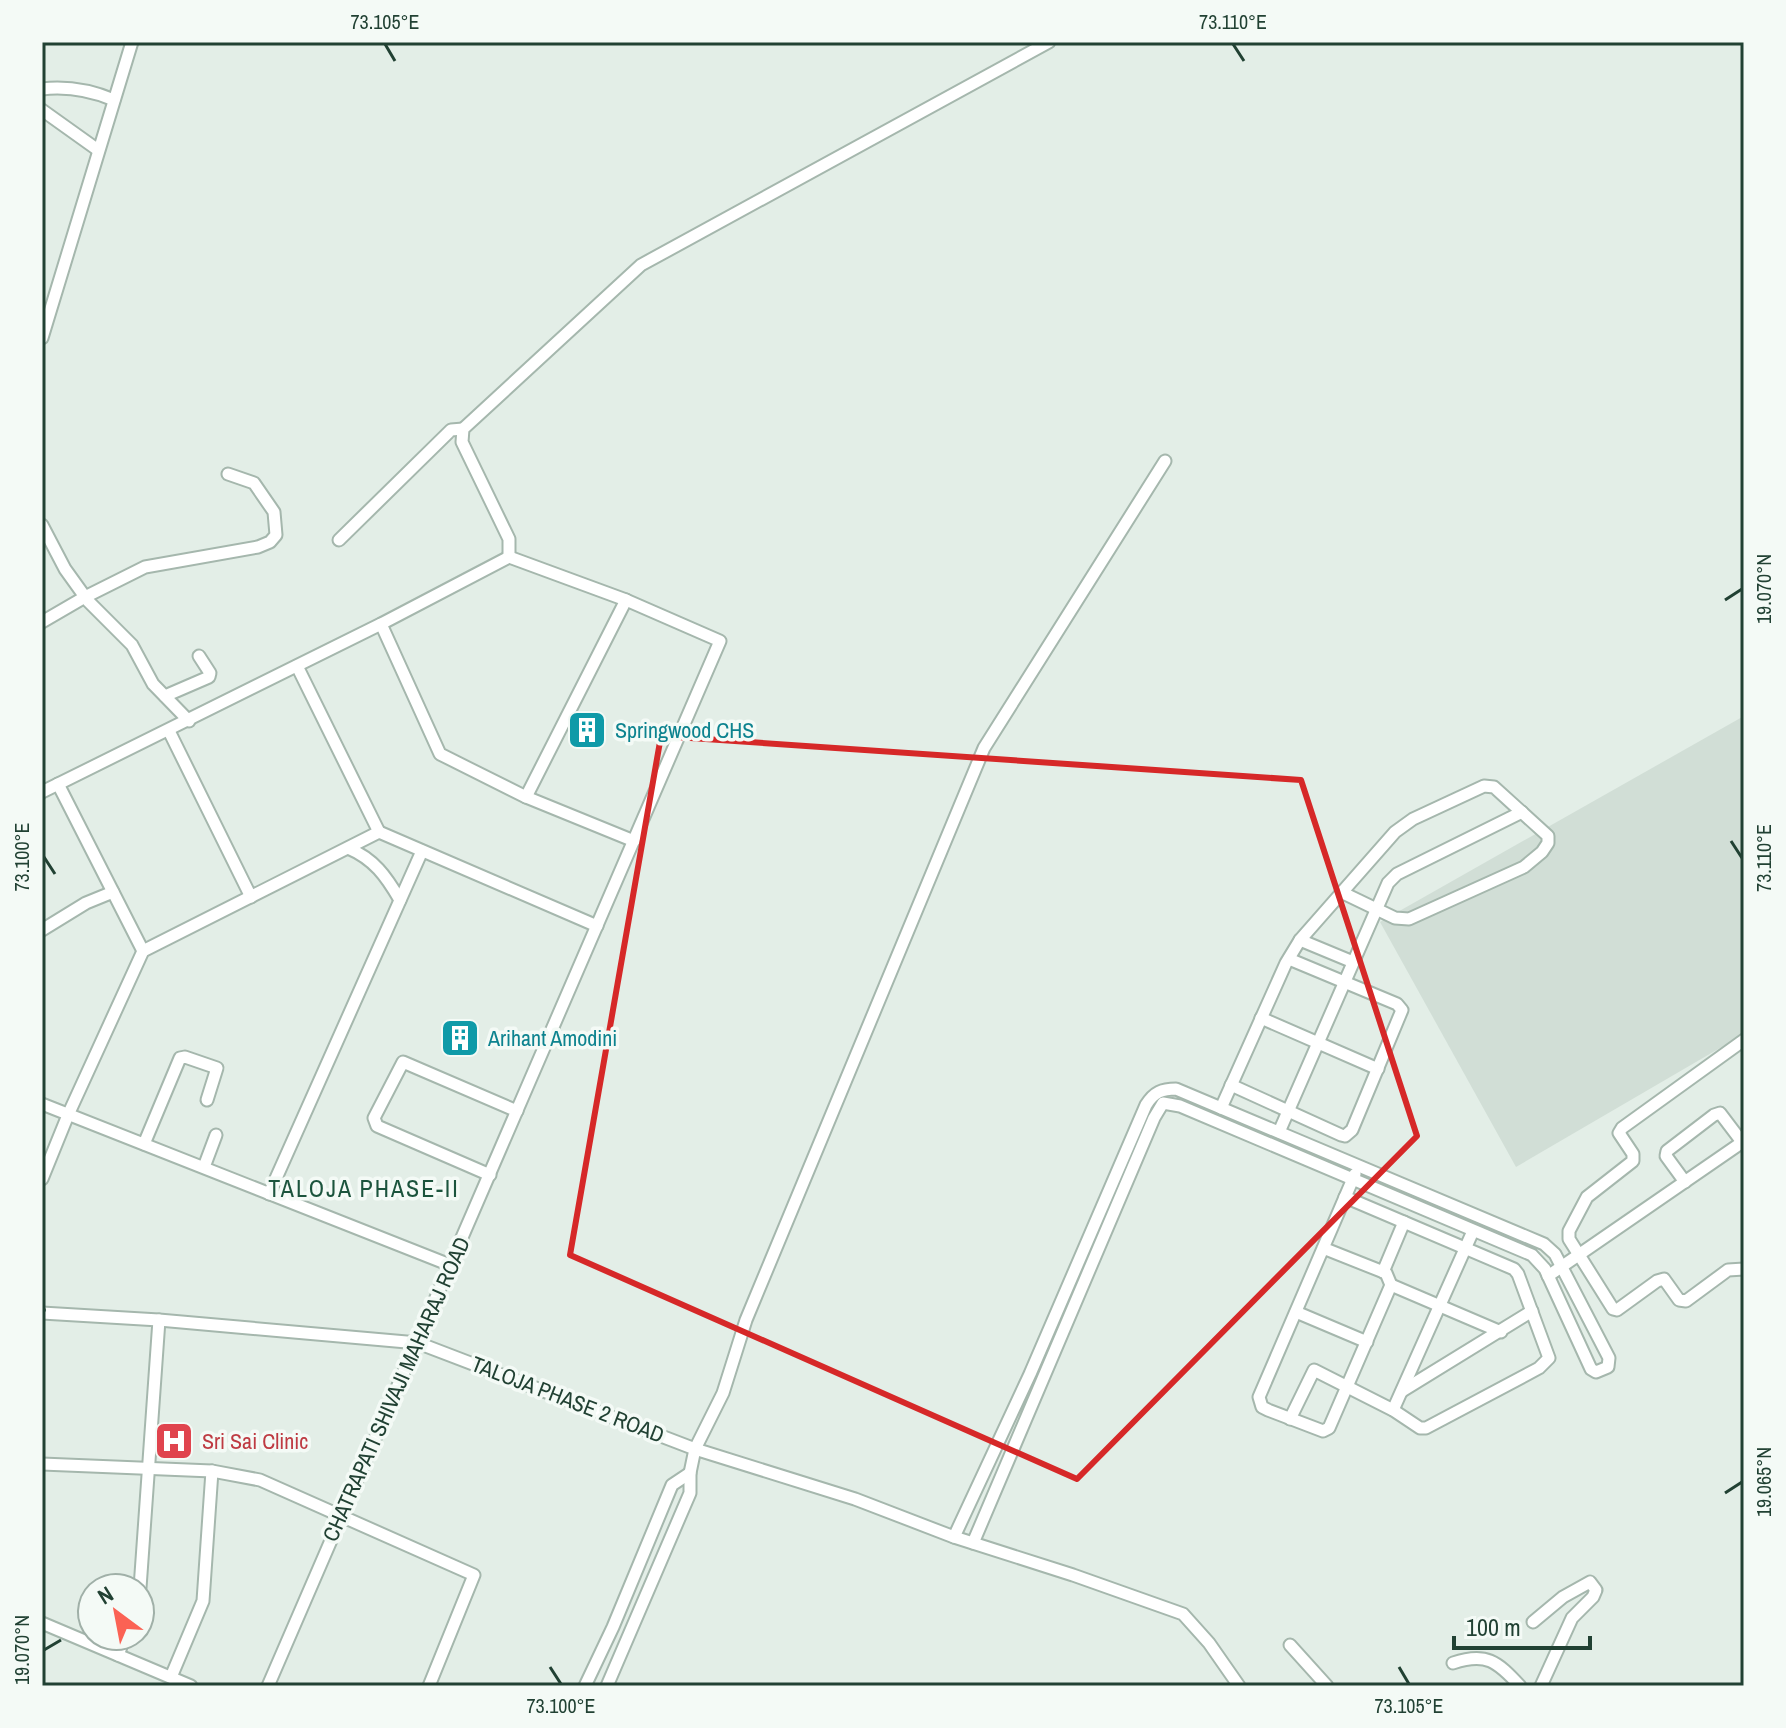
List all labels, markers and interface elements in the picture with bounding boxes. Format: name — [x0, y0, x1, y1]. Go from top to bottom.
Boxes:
text: 73.105°E — [350, 8, 420, 35]
text: 73.110°E — [1199, 8, 1267, 35]
text: 19.070°N — [1750, 554, 1777, 624]
building icon: Springwood CHS — [566, 709, 608, 751]
place label: Springwood CHS — [615, 715, 754, 745]
text: 73.100°E — [8, 822, 35, 892]
text: 73.110°E — [1750, 824, 1777, 892]
building icon: Arihant Amodini — [439, 1017, 481, 1059]
place label: Arihant Amodini — [487, 1023, 617, 1053]
district label: TALOJA PHASE-II — [268, 1172, 460, 1204]
street label: CHATRAPATI SHIVAJI MAHARAJ ROAD — [315, 1232, 477, 1546]
street label: TALOJA PHASE 2 ROAD — [467, 1348, 669, 1450]
hospital icon: Sri Sai Clinic — [153, 1420, 195, 1462]
place label: Sri Sai Clinic — [202, 1426, 308, 1456]
text: 19.065°N — [1750, 1447, 1777, 1517]
north arrow — [76, 1572, 156, 1652]
text: N — [92, 1579, 119, 1611]
scale bar — [1454, 1600, 1590, 1650]
text: 100 m — [1466, 1611, 1521, 1643]
text: 19.070°N — [8, 1615, 35, 1685]
text: 73.100°E — [526, 1692, 596, 1719]
text: 73.105°E — [1374, 1692, 1444, 1719]

